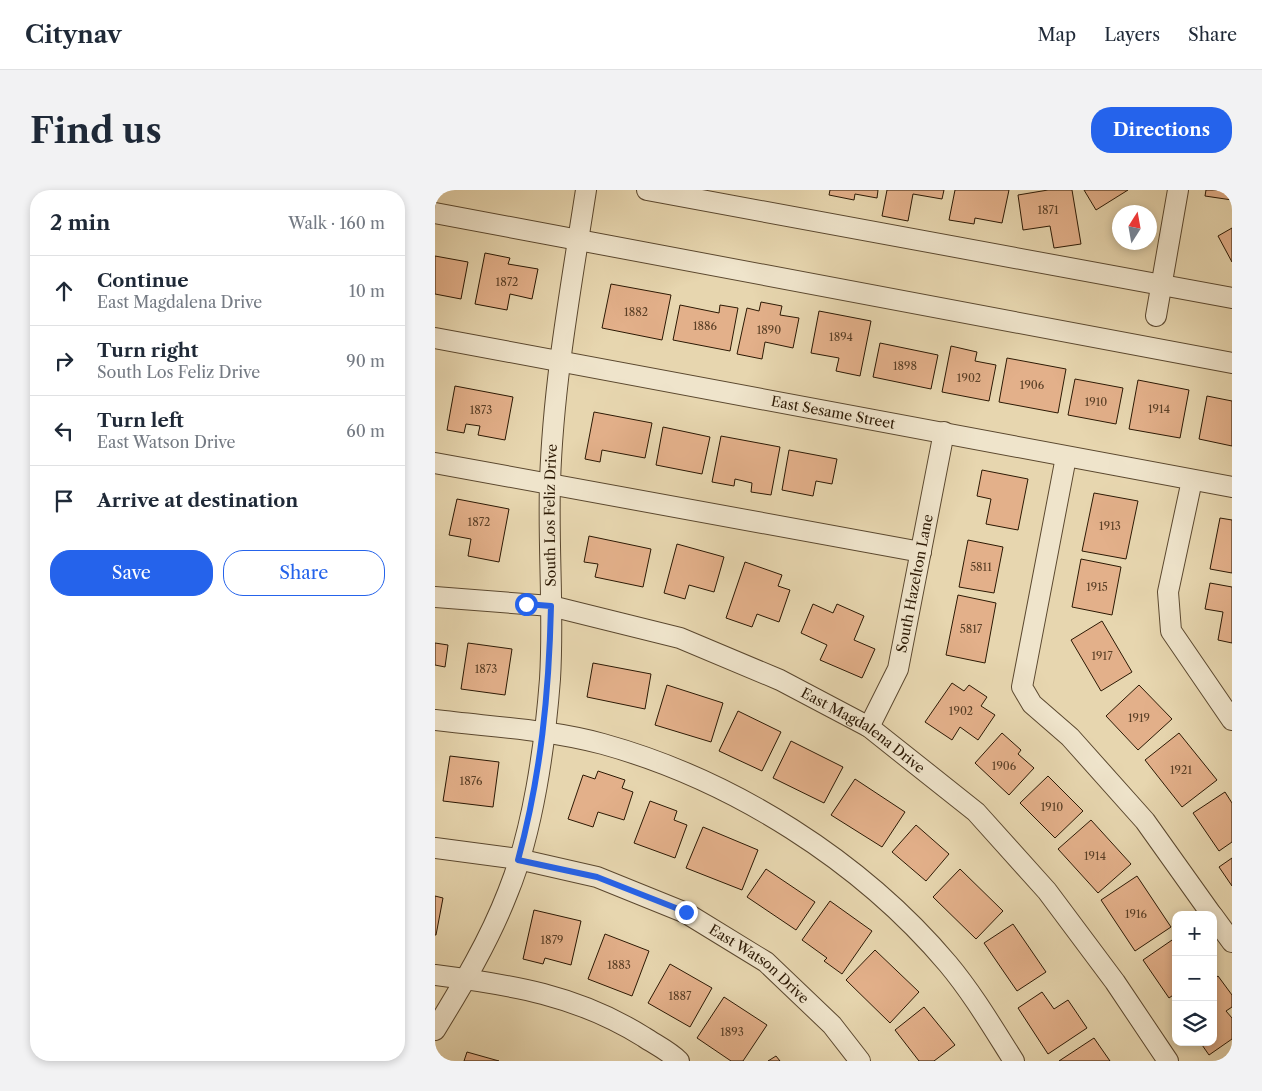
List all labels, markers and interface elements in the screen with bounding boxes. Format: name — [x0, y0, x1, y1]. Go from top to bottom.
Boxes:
text: Citynav — [25, 20, 122, 49]
text: Map — [1038, 24, 1076, 46]
text: Layers — [1104, 24, 1160, 46]
text: Share — [1188, 24, 1237, 46]
button: Directions — [1091, 107, 1232, 153]
text: Find us — [30, 109, 162, 152]
house number: 1871 — [1037, 203, 1059, 217]
north arrow — [1112, 205, 1157, 250]
text: 2 min — [50, 210, 110, 235]
text: Walk · 160 m — [288, 213, 385, 233]
text: Continue — [97, 269, 189, 292]
house number: 1872 — [496, 275, 518, 289]
icon: ahead — [50, 277, 78, 305]
text: 10 m — [349, 281, 385, 301]
text: East Magdalena Drive — [97, 292, 262, 312]
house number: 1882 — [624, 305, 648, 319]
house number: 1886 — [693, 319, 718, 333]
house number: 1890 — [757, 323, 781, 337]
house number: 1894 — [829, 330, 853, 344]
text: Turn right — [97, 339, 198, 362]
icon: right — [50, 347, 78, 375]
text: 90 m — [346, 351, 385, 371]
house number: 1898 — [893, 359, 917, 373]
text: South Los Feliz Drive — [97, 362, 260, 382]
house number: 1902 — [957, 371, 981, 385]
house number: 1906 — [1020, 378, 1045, 392]
street label: East Sesame Street — [770, 392, 897, 433]
house number: 1910 — [1085, 395, 1107, 409]
house number: 1914 — [1148, 402, 1170, 416]
house number: 1873 — [470, 403, 492, 417]
text: Turn left — [97, 409, 184, 432]
icon: left — [50, 417, 78, 445]
text: 60 m — [346, 421, 385, 441]
text: East Watson Drive — [97, 432, 235, 452]
street label: South Los Feliz Drive — [541, 443, 561, 587]
icon: arrive — [50, 487, 78, 515]
text: Arrive at destination — [97, 489, 298, 512]
street label: South Hazelton Lane — [892, 512, 937, 654]
house number: 1872 — [468, 515, 490, 529]
house number: 1913 — [1099, 519, 1121, 533]
button: Save — [50, 550, 213, 596]
button: Share — [223, 550, 385, 596]
house number: 5811 — [970, 560, 992, 574]
house number: 1915 — [1086, 580, 1108, 594]
route start — [515, 593, 538, 616]
house number: 5817 — [960, 622, 983, 636]
house number: 1917 — [1091, 649, 1113, 663]
house number: 1873 — [475, 662, 497, 676]
street label: East Magdalena Drive — [798, 684, 929, 777]
house number: 1902 — [949, 704, 973, 718]
house number: 1919 — [1128, 711, 1150, 725]
house number: 1906 — [992, 759, 1017, 773]
house number: 1921 — [1170, 763, 1192, 777]
house number: 1876 — [460, 774, 483, 788]
house number: 1910 — [1041, 800, 1063, 814]
house number: 1914 — [1084, 849, 1106, 863]
route end — [675, 901, 698, 924]
house number: 1916 — [1125, 907, 1148, 921]
map controls — [1172, 911, 1217, 1046]
button: + — [1172, 911, 1217, 956]
street label: East Watson Drive — [706, 920, 813, 1007]
house number: 1879 — [540, 933, 564, 947]
button: − — [1172, 956, 1217, 1001]
house number: 1883 — [607, 958, 631, 972]
house number: 1887 — [668, 989, 692, 1003]
button: layers — [1172, 1001, 1217, 1046]
house number: 1893 — [720, 1025, 744, 1039]

